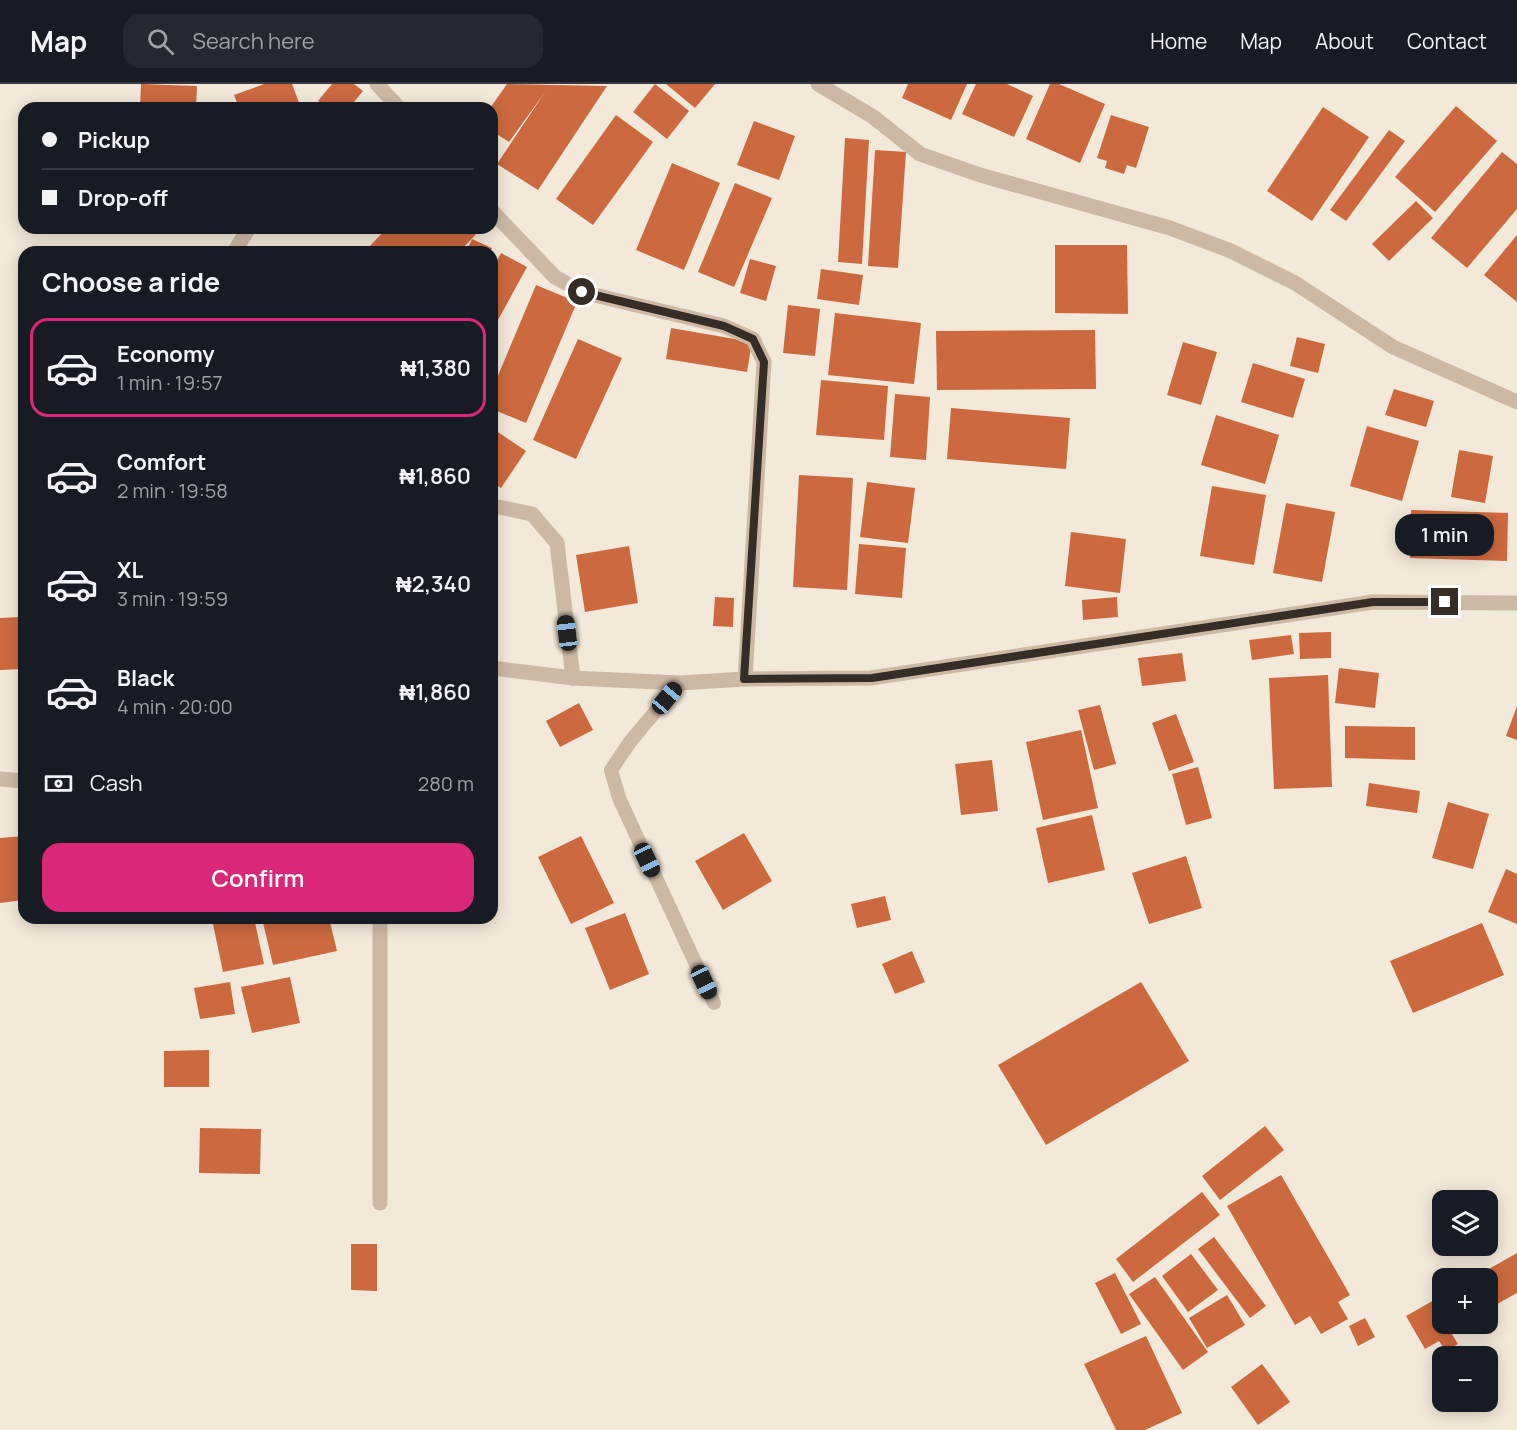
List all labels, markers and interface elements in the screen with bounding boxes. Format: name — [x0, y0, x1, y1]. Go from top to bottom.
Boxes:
search box — [123, 14, 543, 68]
text: Map — [30, 22, 87, 60]
icon: search — [144, 25, 177, 58]
text: Search here — [192, 26, 315, 56]
text: Home — [1150, 27, 1207, 55]
text: Map — [1240, 27, 1282, 55]
text: About — [1315, 27, 1374, 55]
text: Contact — [1407, 27, 1487, 55]
text: Pickup — [78, 125, 150, 155]
text: Drop-off — [78, 183, 168, 213]
text: Choose a ride — [42, 263, 220, 300]
route start — [568, 278, 595, 305]
text: Economy — [117, 339, 215, 369]
icon: car — [45, 341, 99, 395]
text: ₦1,380 — [400, 353, 471, 383]
text: 1 min · 19:57 — [117, 369, 223, 396]
text: Comfort — [117, 447, 206, 477]
icon: car — [45, 449, 99, 503]
text: ₦1,860 — [399, 461, 471, 491]
text: 2 min · 19:58 — [117, 477, 228, 504]
callout: 1 min — [1396, 515, 1494, 557]
text: 1 min — [1421, 521, 1468, 548]
text: XL — [117, 555, 143, 585]
icon: car — [45, 557, 99, 611]
text: ₦2,340 — [396, 569, 471, 599]
text: 3 min · 19:59 — [117, 585, 228, 612]
route end — [1431, 588, 1458, 615]
car — [556, 614, 578, 652]
text: Black — [117, 663, 174, 693]
icon: car — [45, 665, 99, 719]
text: ₦1,860 — [399, 677, 471, 707]
car — [649, 678, 685, 718]
text: 4 min · 20:00 — [117, 693, 233, 720]
icon: cash — [42, 767, 75, 800]
text: Cash — [90, 768, 143, 798]
text: 280 m — [418, 770, 474, 797]
car — [631, 840, 663, 880]
button: Confirm — [42, 843, 474, 912]
car — [688, 962, 720, 1002]
map controls — [1432, 1190, 1498, 1412]
button: layers — [1432, 1190, 1498, 1256]
button: + — [1432, 1268, 1498, 1334]
button: − — [1432, 1346, 1498, 1412]

